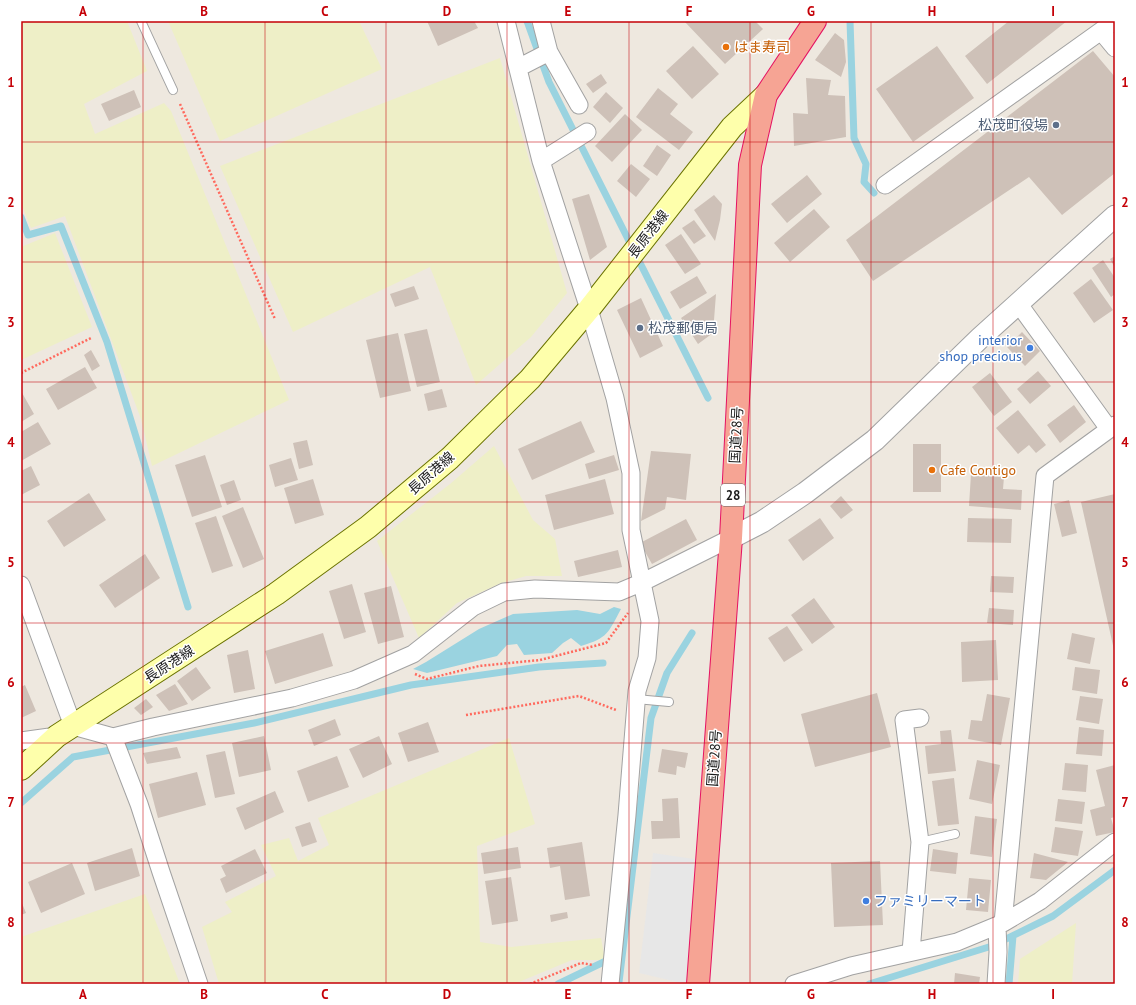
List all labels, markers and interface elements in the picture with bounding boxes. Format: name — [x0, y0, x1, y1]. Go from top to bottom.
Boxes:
text: A — [79, 3, 87, 20]
text: B — [200, 3, 208, 20]
text: C — [321, 3, 329, 20]
text: D — [443, 3, 451, 20]
text: E — [565, 3, 572, 20]
text: F — [686, 3, 693, 20]
text: G — [807, 3, 815, 20]
text: H — [928, 3, 936, 20]
text: I — [1051, 3, 1055, 20]
place label: はま寿司 — [734, 38, 790, 56]
marker: はま寿司 — [721, 42, 731, 52]
text: 1 — [7, 74, 15, 91]
text: 1 — [1121, 74, 1129, 91]
place label: 松茂町役場 — [978, 116, 1048, 134]
marker: 松茂町役場 — [1051, 120, 1061, 130]
text: 2 — [7, 194, 15, 211]
text: 2 — [1121, 194, 1129, 211]
street label: 長原港線 — [624, 206, 672, 262]
text: 3 — [7, 314, 15, 331]
text: 3 — [1121, 314, 1129, 331]
place label: 松茂郵便局 — [648, 319, 718, 337]
marker: 松茂郵便局 — [635, 323, 645, 333]
place label: interior shop precious — [939, 331, 1022, 365]
marker: interior shop precious — [1025, 343, 1035, 353]
street label: 国道28号 — [726, 406, 746, 464]
text: 4 — [7, 434, 15, 451]
text: 4 — [1121, 434, 1129, 451]
street label: 長原港線 — [404, 448, 458, 498]
place label: Cafe Contigo — [940, 461, 1016, 479]
marker: Cafe Contigo — [927, 465, 937, 475]
road number: 28 — [721, 484, 745, 506]
text: 5 — [7, 554, 15, 571]
text: 5 — [1121, 554, 1129, 571]
street label: 長原港線 — [141, 641, 197, 687]
text: 6 — [7, 674, 15, 691]
text: 6 — [1121, 674, 1129, 691]
street label: 国道28号 — [703, 729, 725, 787]
text: 7 — [7, 794, 15, 811]
text: 7 — [1121, 794, 1129, 811]
place label: ファミリーマート — [874, 892, 986, 910]
marker: ファミリーマート — [861, 896, 871, 906]
text: 8 — [7, 914, 15, 931]
text: 8 — [1121, 914, 1129, 931]
text: A — [79, 986, 87, 1003]
text: B — [200, 986, 208, 1003]
text: C — [321, 986, 329, 1003]
text: D — [443, 986, 451, 1003]
text: E — [565, 986, 572, 1003]
text: F — [686, 986, 693, 1003]
text: G — [807, 986, 815, 1003]
text: H — [928, 986, 936, 1003]
text: I — [1051, 986, 1055, 1003]

